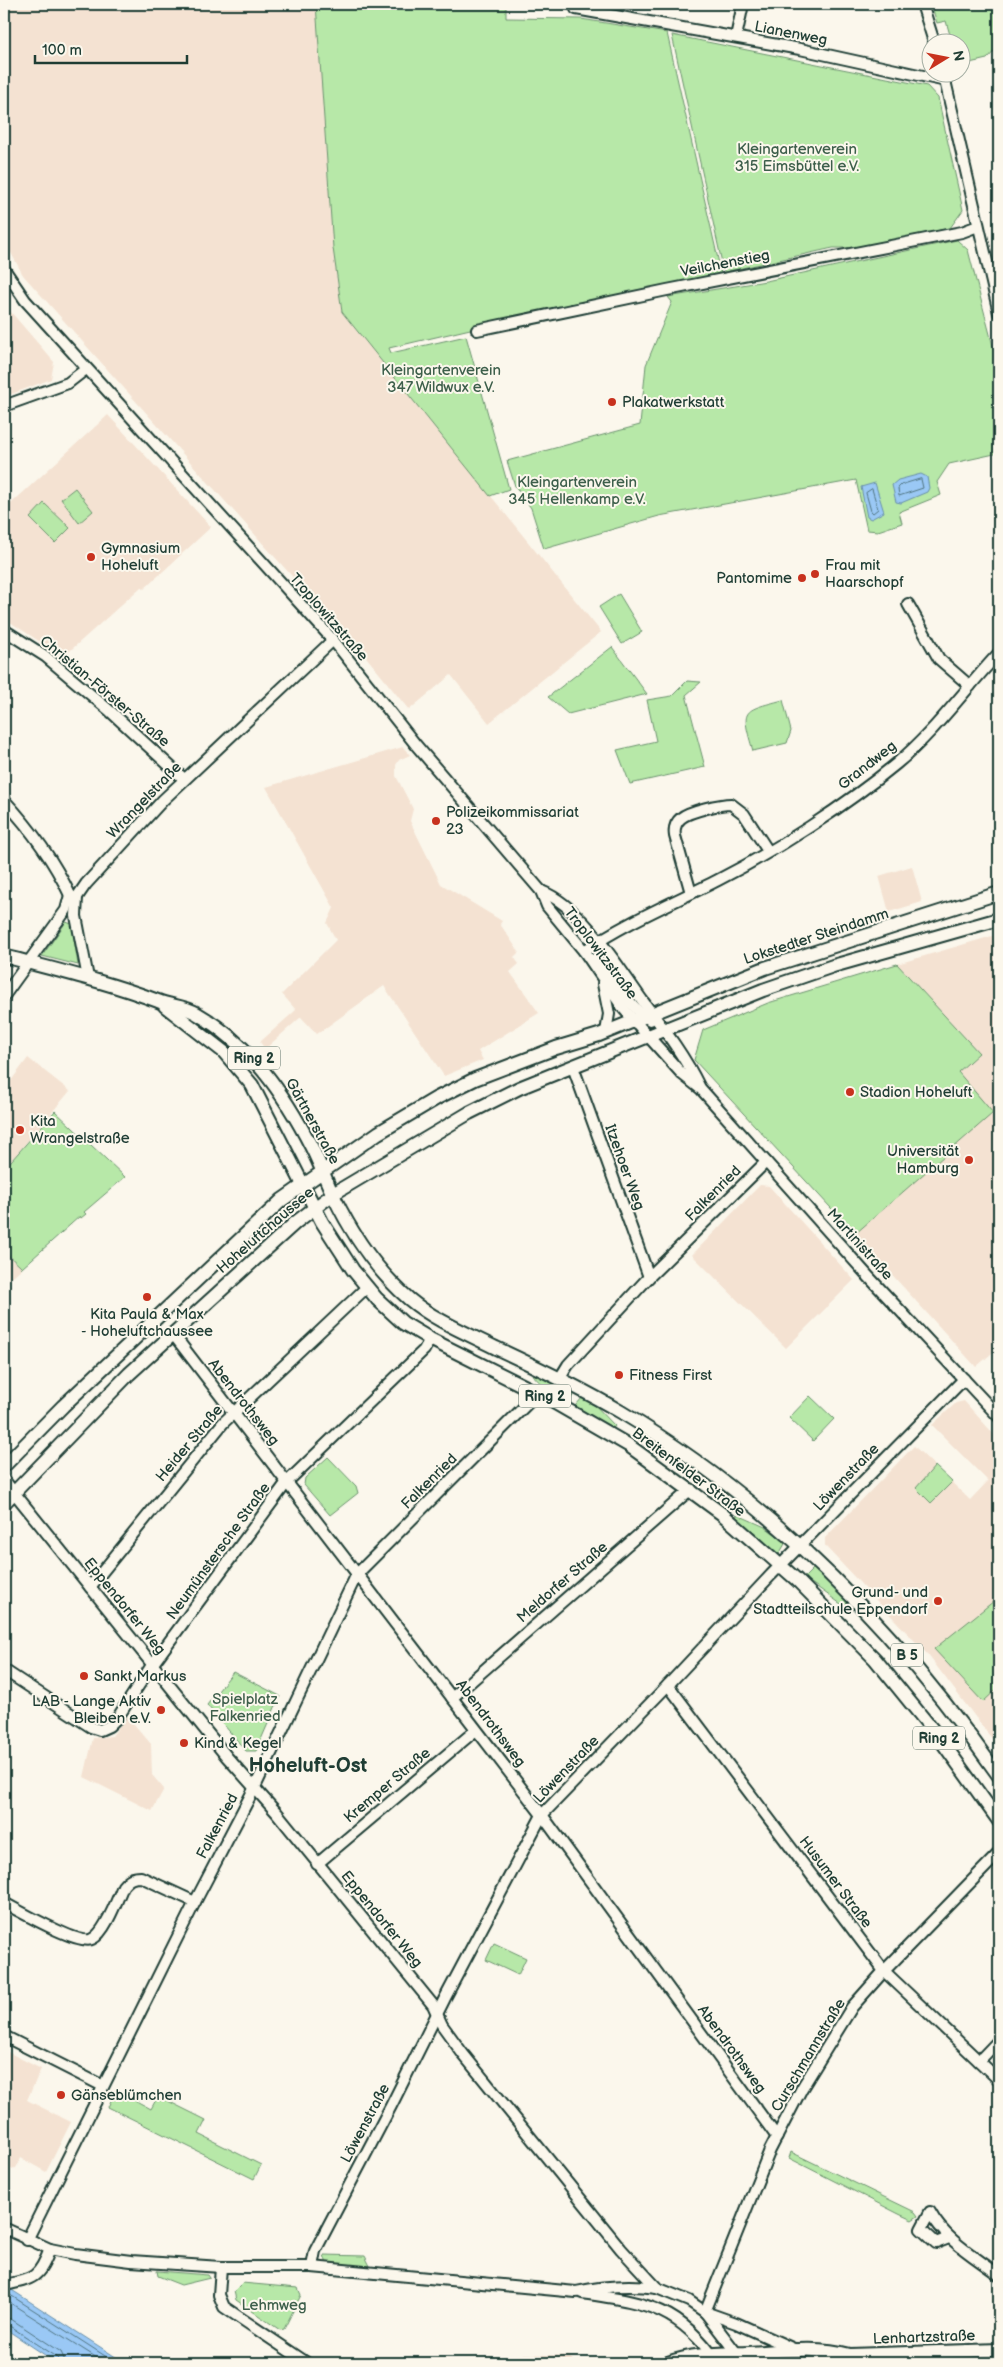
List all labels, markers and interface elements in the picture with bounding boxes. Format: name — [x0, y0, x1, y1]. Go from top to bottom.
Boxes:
street label: Lianenweg — [753, 17, 829, 50]
scale bar — [35, 32, 188, 64]
north arrow — [920, 32, 970, 82]
text: 100 m — [42, 41, 82, 60]
text: N — [949, 49, 968, 62]
park label: Kleingartenverein 315 Eimsbüttel e.V. — [735, 140, 859, 176]
street label: Veilchenstieg — [679, 246, 771, 281]
park label: Kleingartenverein 347 Wildwux e.V. — [381, 361, 501, 397]
place label: Plakatwerkstatt — [622, 393, 725, 412]
marker: Plakatwerkstatt — [606, 396, 618, 408]
park label: Kleingartenverein 345 Hellenkamp e.V. — [508, 473, 646, 509]
place label: Gymnasium Hoheluft — [101, 539, 180, 575]
marker: Gymnasium Hoheluft — [85, 551, 97, 563]
place label: Frau mit Haarschopf — [825, 556, 904, 592]
marker: Frau mit Haarschopf — [809, 568, 821, 580]
street label: Troplowitzstraße — [285, 569, 372, 665]
place label: Pantomime — [716, 569, 792, 588]
marker: Pantomime — [796, 572, 808, 584]
street label: Christian-Förster-Straße — [36, 631, 174, 751]
street label: Grandweg — [834, 737, 900, 794]
street label: Wrangelstraße — [103, 758, 186, 843]
place label: Polizeikommissariat 23 — [446, 803, 579, 839]
marker: Polizeikommissariat 23 — [430, 815, 442, 827]
street label: Troplowitzstraße — [560, 903, 642, 1003]
street label: Lokstedter Steindamm — [741, 904, 891, 969]
road number: Ring 2 — [228, 1046, 280, 1070]
street label: Gärtnerstraße — [281, 1075, 344, 1168]
place label: Stadion Hoheluft — [860, 1083, 973, 1102]
marker: Stadion Hoheluft — [844, 1086, 856, 1098]
place label: Kita Wrangelstraße — [30, 1112, 130, 1148]
street label: Itzehoer Weg — [600, 1122, 649, 1213]
marker: Kita Wrangelstraße — [14, 1124, 26, 1136]
place label: Universität Hamburg — [887, 1142, 959, 1178]
marker: Universität Hamburg — [963, 1154, 975, 1166]
street label: Falkenried — [681, 1161, 745, 1225]
street label: Hoheluftchaussee — [213, 1183, 318, 1278]
street label: Martinistraße — [822, 1205, 897, 1284]
marker: Kita Paula & Max - Hoheluftchaussee — [141, 1291, 153, 1303]
place label: Kita Paula & Max - Hoheluftchaussee — [81, 1305, 213, 1341]
street label: Abendrothsweg — [204, 1355, 283, 1449]
place label: Fitness First — [629, 1366, 713, 1385]
marker: Fitness First — [613, 1369, 625, 1381]
road number: Ring 2 — [519, 1384, 571, 1408]
street label: Heider Straße — [152, 1401, 227, 1486]
street label: Breitenfelder Straße — [628, 1424, 749, 1521]
street label: Löwenstraße — [809, 1439, 883, 1515]
street label: Falkenried — [397, 1449, 461, 1513]
street label: Neumünstersche Straße — [162, 1479, 275, 1623]
street label: Meldorfer Straße — [513, 1538, 612, 1627]
street label: Eppendorfer Weg — [80, 1554, 170, 1659]
place label: Grund- und Stadtteilschule Eppendorf — [753, 1583, 928, 1619]
marker: Grund- und Stadtteilschule Eppendorf — [932, 1595, 944, 1607]
road number: B 5 — [891, 1644, 923, 1666]
place label: Sankt Markus — [94, 1667, 187, 1686]
marker: Sankt Markus — [78, 1670, 90, 1682]
street label: Abendrothsweg — [451, 1676, 530, 1771]
park label: Spielplatz Falkenried — [209, 1690, 281, 1726]
place label: LAB - Lange Aktiv Bleiben e.V. — [32, 1692, 152, 1728]
marker: LAB - Lange Aktiv Bleiben e.V. — [155, 1704, 167, 1716]
road number: Ring 2 — [913, 1726, 965, 1750]
street label: Löwenstraße — [529, 1731, 603, 1807]
place label: Kind & Kegel — [194, 1734, 282, 1753]
marker: Kind & Kegel — [178, 1737, 190, 1749]
street label: Kremper Straße — [340, 1744, 435, 1827]
district label: Hoheluft-Ost — [249, 1754, 367, 1778]
street label: Falkenried — [192, 1790, 243, 1862]
street label: Husumer Straße — [795, 1833, 876, 1932]
street label: Eppendorfer Weg — [337, 1867, 427, 1972]
street label: Curschmannstraße — [767, 1995, 850, 2115]
street label: Abendrothsweg — [693, 2001, 770, 2097]
street label: Löwenstraße — [337, 2080, 394, 2166]
place label: Gänseblümchen — [71, 2086, 182, 2105]
marker: Gänseblümchen — [55, 2089, 67, 2101]
park label: Lehmweg — [241, 2296, 307, 2315]
street label: Lenhartzstraße — [872, 2326, 976, 2349]

